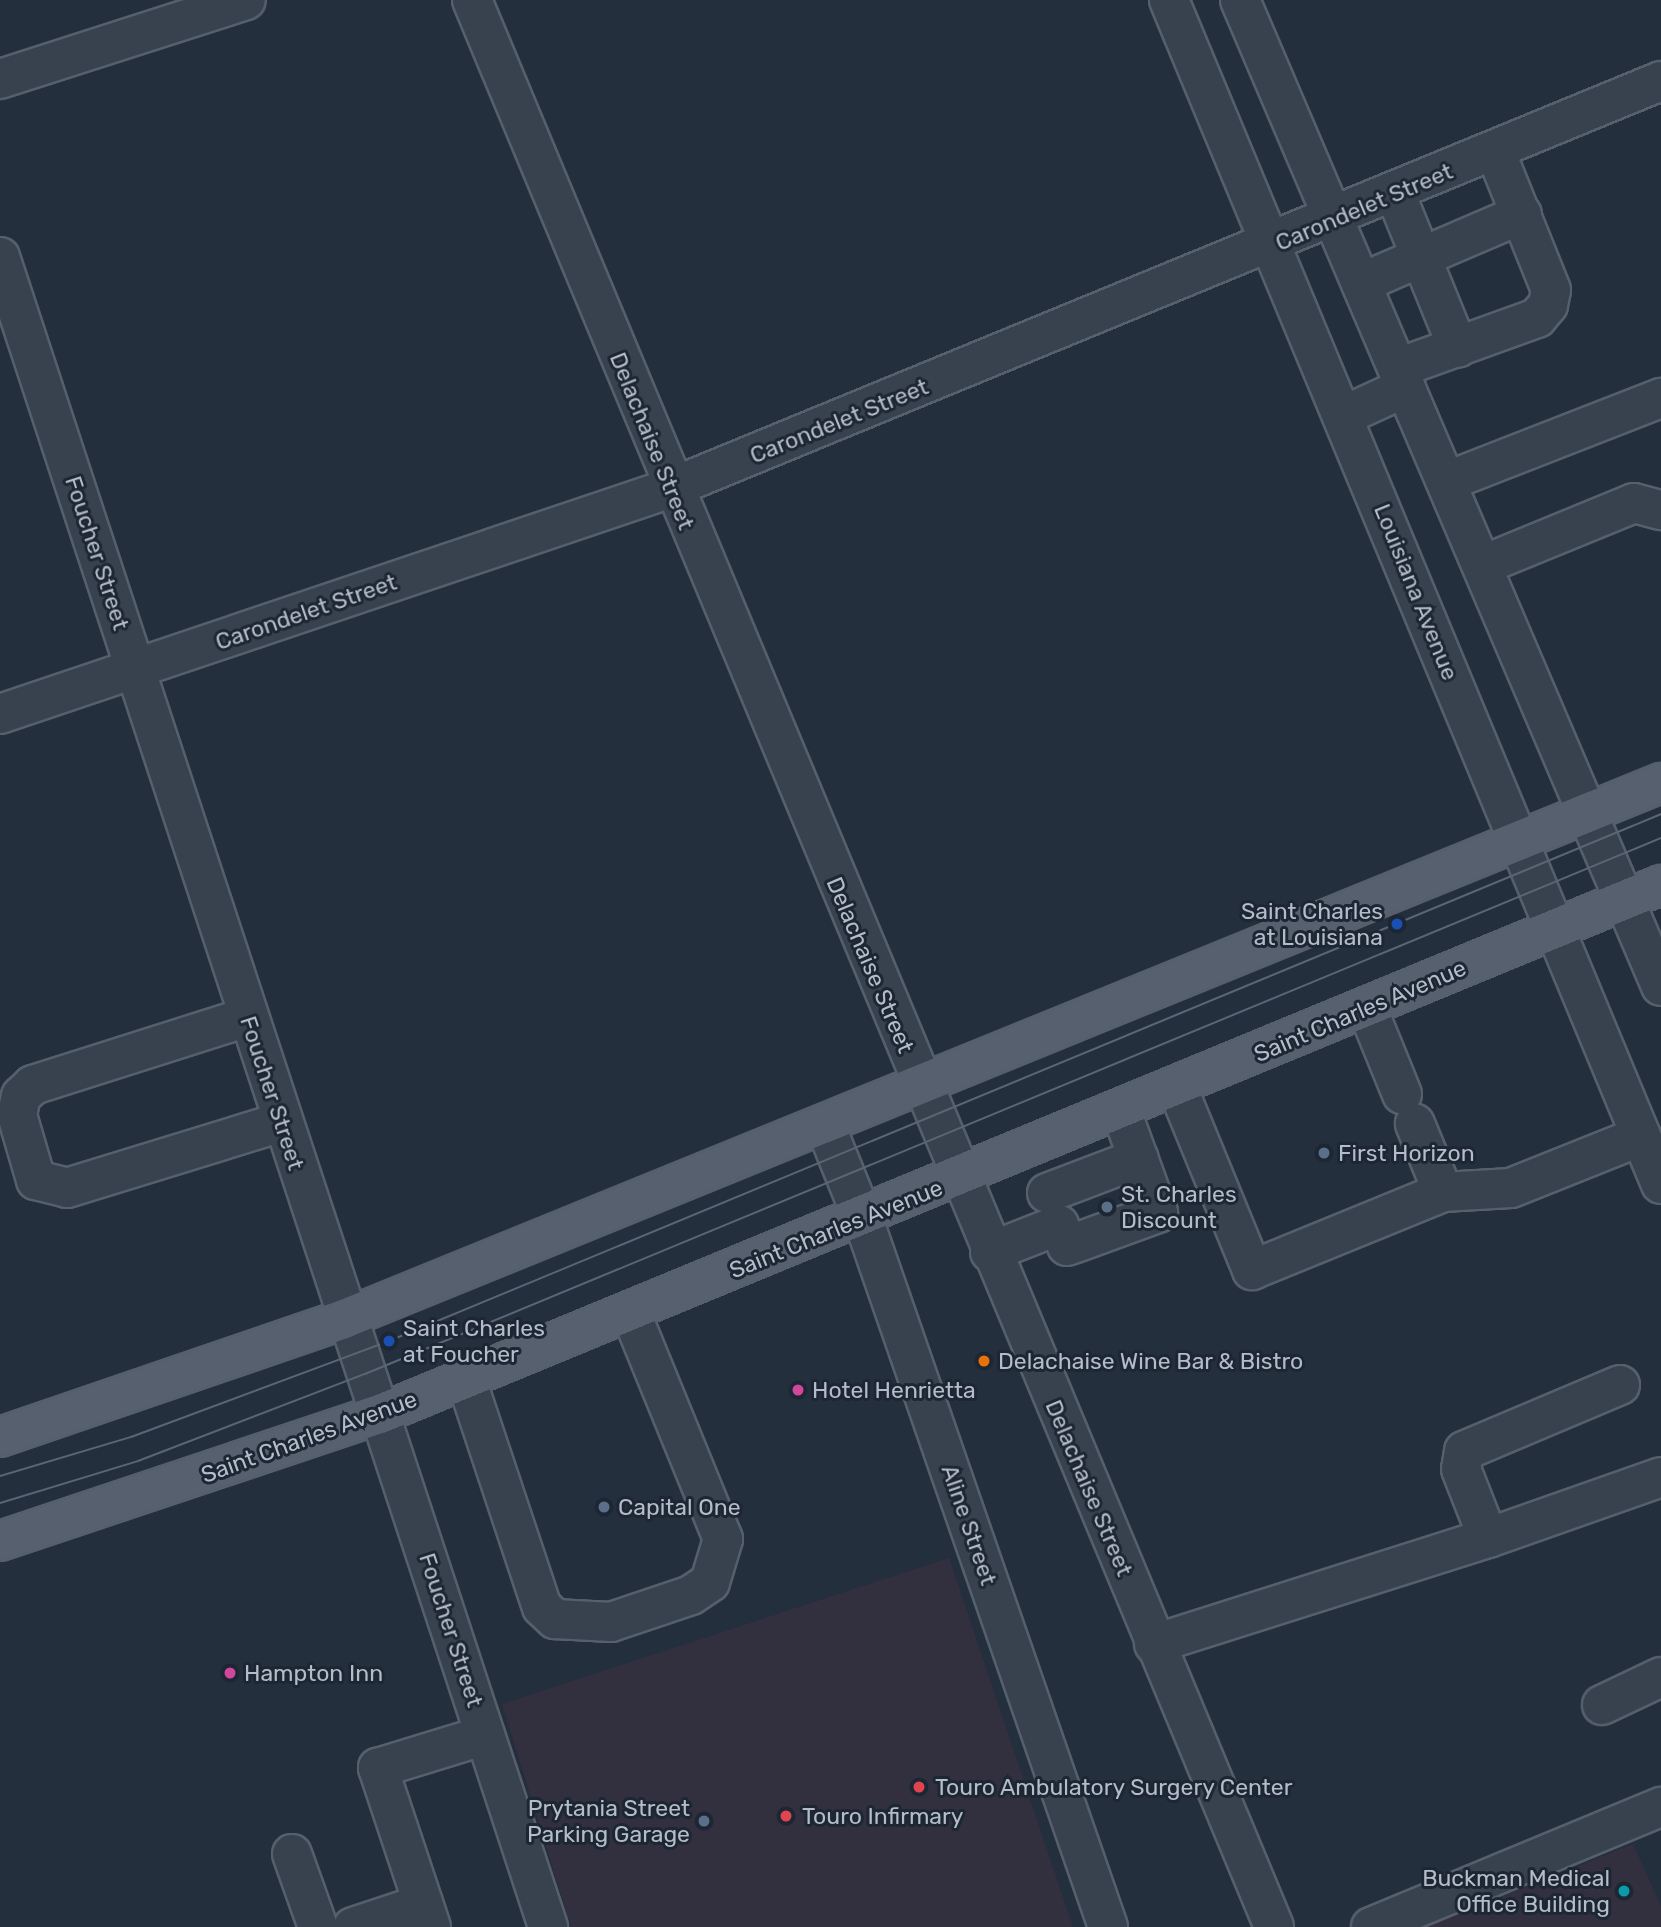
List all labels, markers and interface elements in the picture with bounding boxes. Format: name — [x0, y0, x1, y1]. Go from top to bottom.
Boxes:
street label: Carondelet Street — [1271, 157, 1457, 257]
street label: Delachaise Street — [604, 348, 700, 534]
street label: Carondelet Street — [746, 373, 932, 469]
street label: Foucher Street — [59, 472, 135, 634]
street label: Louisiana Avenue — [1368, 500, 1464, 684]
street label: Carondelet Street — [212, 568, 400, 656]
street label: Delachaise Street — [820, 873, 920, 1057]
place label: Saint Charles at Louisiana — [1241, 897, 1383, 951]
marker: Saint Charles at Louisiana — [1389, 916, 1405, 932]
street label: Saint Charles Avenue — [1250, 954, 1470, 1068]
street label: Foucher Street — [234, 1012, 310, 1174]
place label: First Horizon — [1338, 1139, 1475, 1167]
marker: First Horizon — [1316, 1145, 1332, 1161]
street label: Saint Charles Avenue — [725, 1173, 947, 1285]
place label: St. Charles Discount — [1121, 1180, 1237, 1234]
marker: St. Charles Discount — [1099, 1199, 1115, 1215]
place label: Saint Charles at Foucher — [403, 1314, 545, 1368]
marker: Saint Charles at Foucher — [381, 1333, 397, 1349]
place label: Delachaise Wine Bar & Bistro — [998, 1347, 1304, 1375]
marker: Delachaise Wine Bar & Bistro — [976, 1353, 992, 1369]
place label: Hotel Henrietta — [812, 1376, 976, 1404]
marker: Hotel Henrietta — [790, 1382, 806, 1398]
street label: Saint Charles Avenue — [197, 1385, 421, 1489]
street label: Delachaise Street — [1039, 1396, 1139, 1580]
street label: Aline Street — [936, 1461, 1002, 1589]
place label: Capital One — [618, 1493, 741, 1521]
marker: Capital One — [596, 1499, 612, 1515]
street label: Foucher Street — [413, 1549, 489, 1711]
place label: Hampton Inn — [244, 1659, 383, 1687]
marker: Hampton Inn — [222, 1665, 238, 1681]
place label: Touro Ambulatory Surgery Center — [935, 1773, 1294, 1801]
marker: Touro Ambulatory Surgery Center — [909, 1777, 929, 1797]
place label: Prytania Street Parking Garage — [527, 1794, 690, 1848]
place label: Touro Infirmary — [802, 1802, 963, 1830]
marker: Touro Infirmary — [776, 1806, 796, 1826]
marker: Prytania Street Parking Garage — [696, 1813, 712, 1829]
place label: Buckman Medical Office Building — [1422, 1864, 1610, 1918]
marker: Buckman Medical Office Building — [1616, 1883, 1632, 1899]

